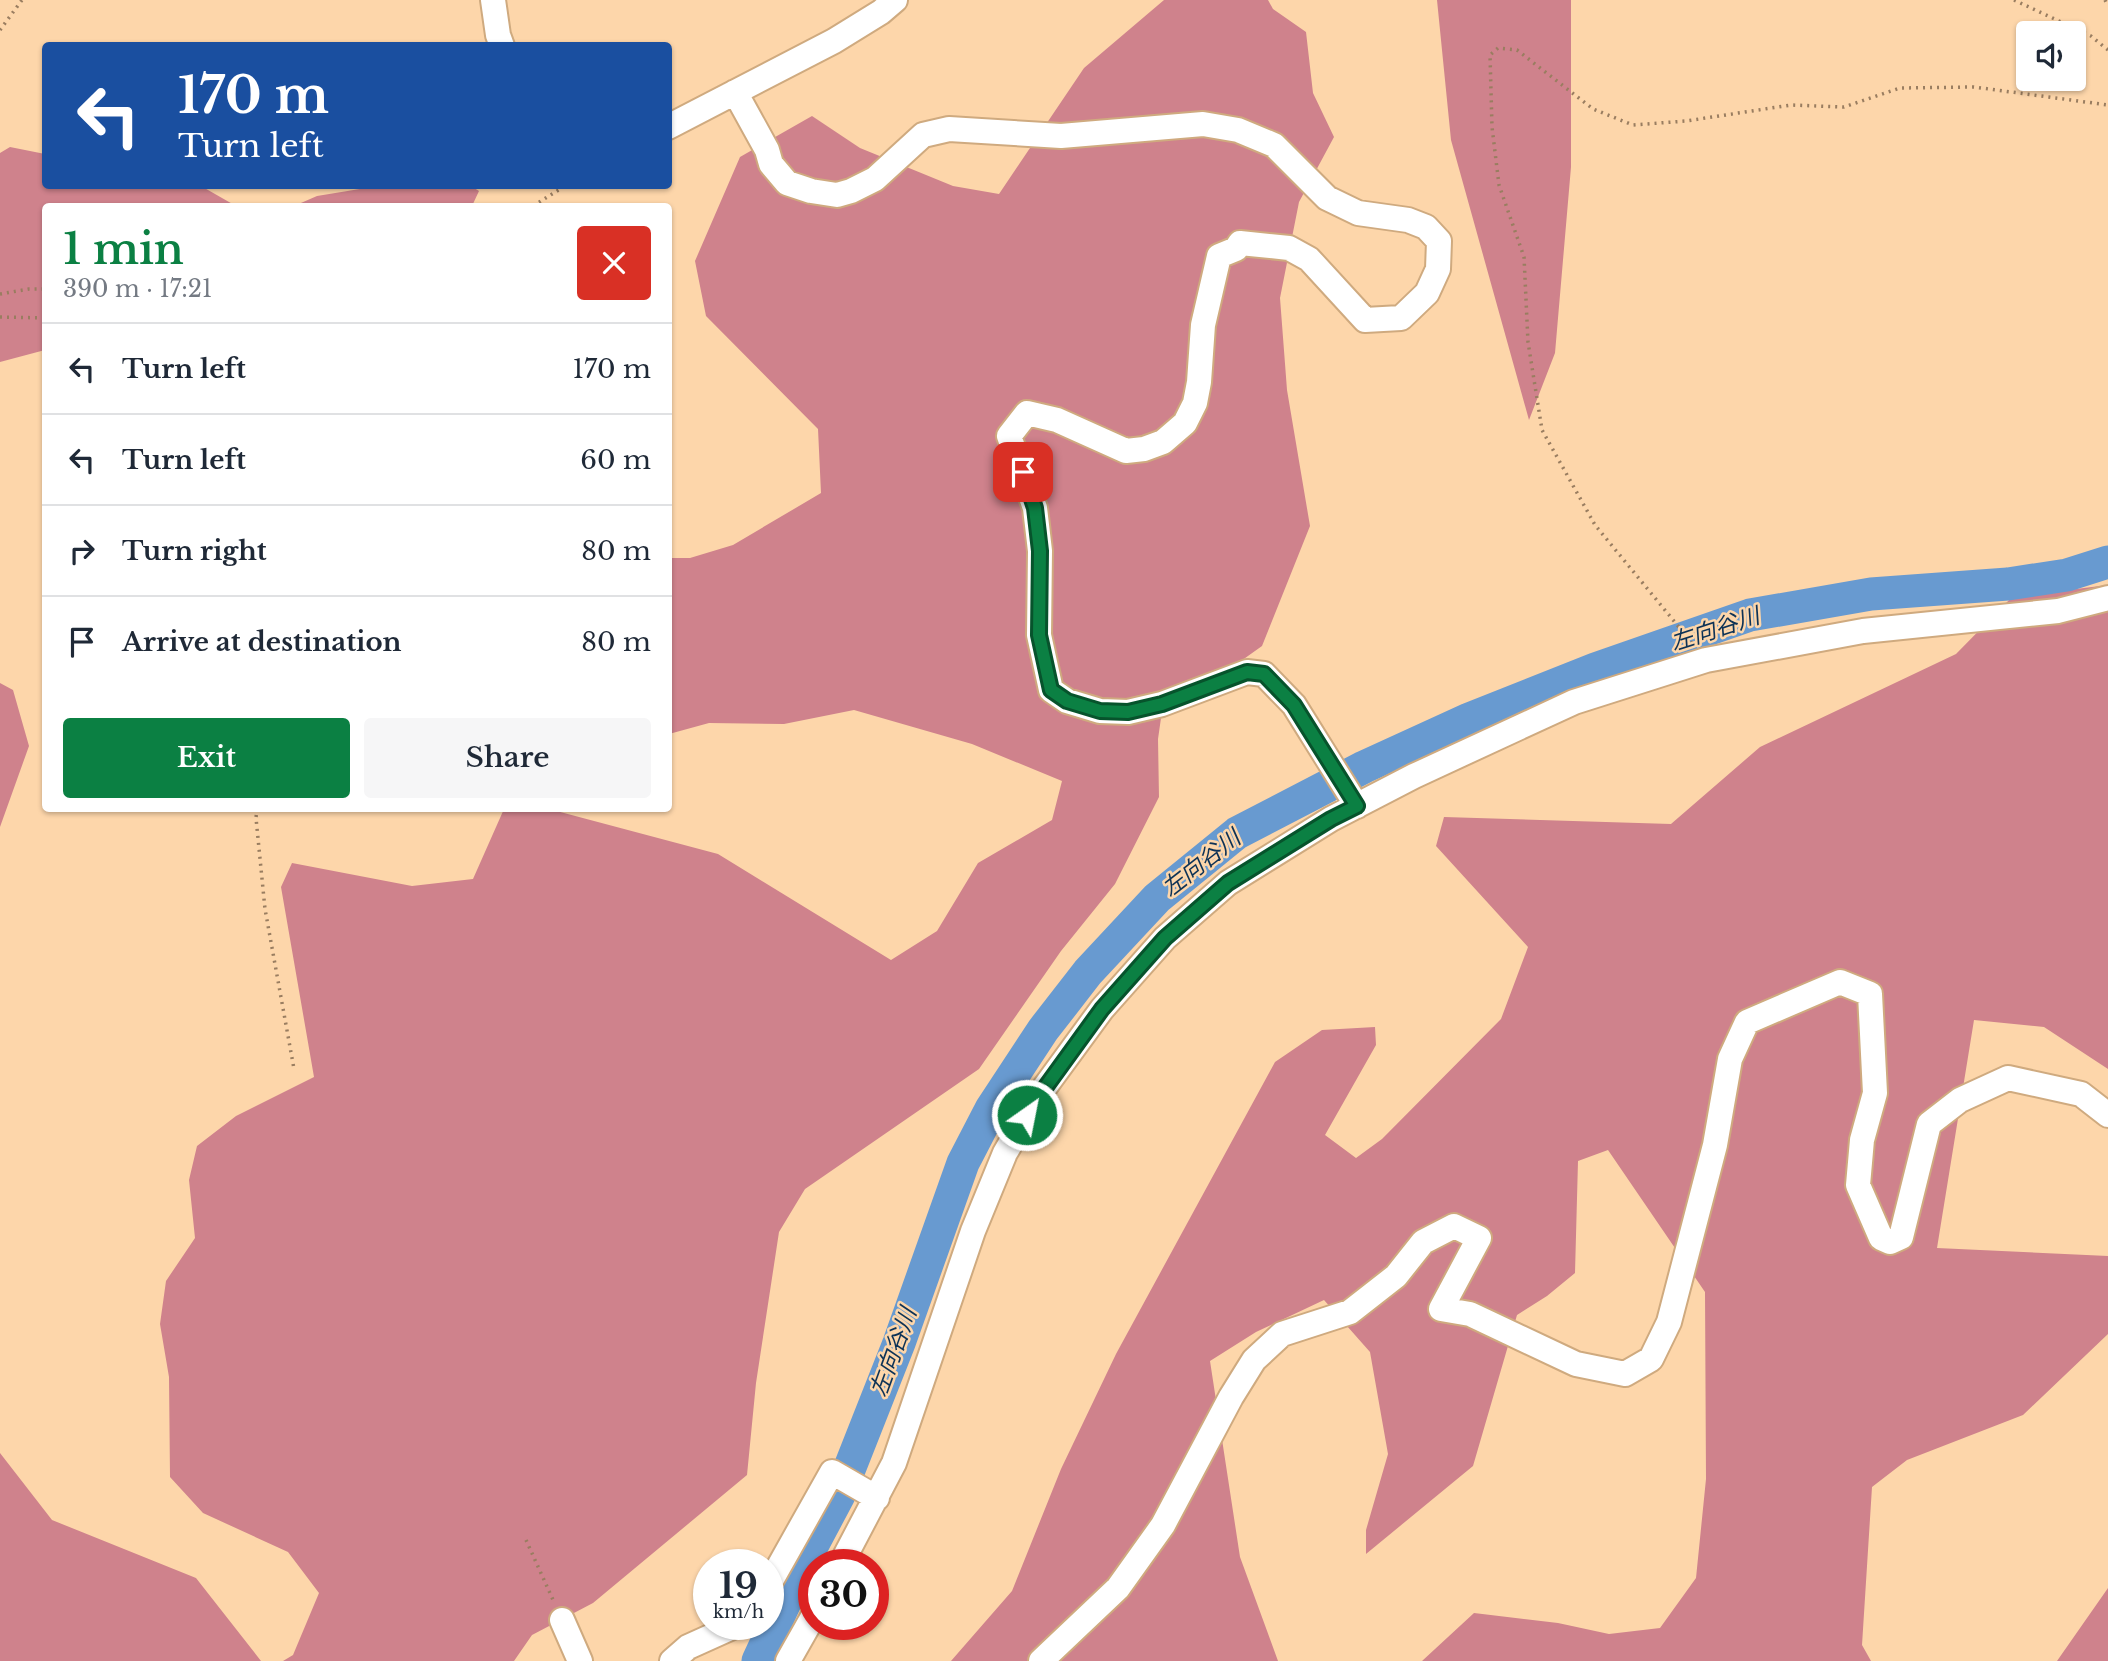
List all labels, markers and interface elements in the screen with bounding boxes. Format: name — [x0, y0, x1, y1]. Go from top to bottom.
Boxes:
map controls — [2016, 21, 2086, 91]
button: sound — [2016, 21, 2086, 91]
text: 170 m — [178, 65, 329, 126]
icon: left — [63, 70, 154, 161]
text: Turn left — [178, 126, 324, 166]
text: 1 min — [63, 223, 184, 275]
button: close — [577, 226, 651, 300]
text: 390 m · 17:21 — [63, 275, 212, 303]
icon: left — [63, 350, 101, 388]
text: Turn left — [122, 353, 246, 385]
text: 170 m — [572, 353, 651, 385]
icon: left — [63, 441, 101, 479]
pin — [993, 442, 1053, 502]
text: Turn left — [122, 444, 246, 476]
text: 60 m — [580, 444, 651, 476]
icon: arrive — [1004, 453, 1042, 491]
icon: right — [63, 532, 101, 570]
text: Turn right — [122, 535, 267, 567]
text: 80 m — [581, 535, 651, 567]
water label: 左向谷川 — [1667, 601, 1766, 657]
icon: arrive — [63, 623, 101, 661]
text: Arrive at destination — [122, 626, 402, 658]
text: 80 m — [581, 626, 651, 658]
button: Exit — [63, 718, 350, 798]
button: Share — [364, 718, 651, 798]
water label: 左向谷川 — [1156, 822, 1248, 902]
position arrow — [990, 1078, 1064, 1152]
water label: 左向谷川 — [864, 1301, 923, 1400]
speed limit sign: 30 — [798, 1549, 889, 1640]
text: 19 — [719, 1564, 758, 1607]
text: km/h — [713, 1601, 764, 1623]

